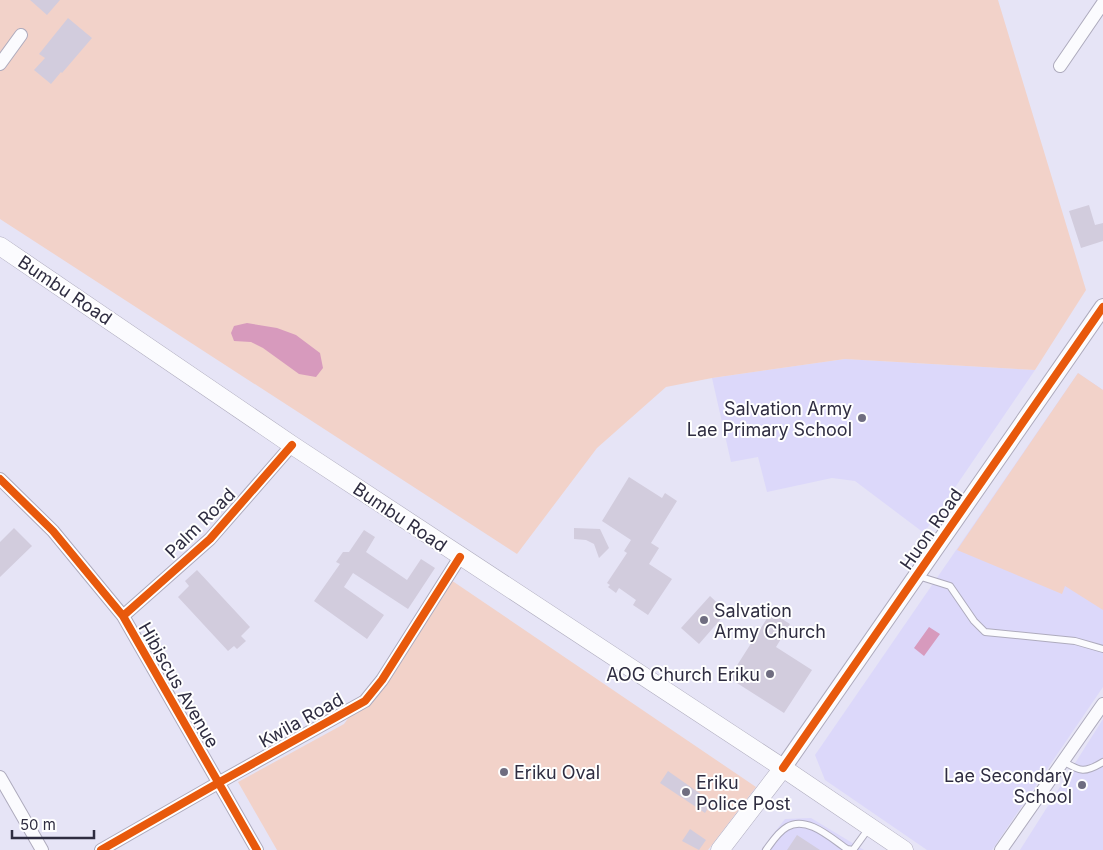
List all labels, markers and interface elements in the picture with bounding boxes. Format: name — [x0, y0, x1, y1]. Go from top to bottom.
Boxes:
street label: Bumbu Road — [14, 251, 116, 329]
place label: Salvation Army Lae Primary School — [687, 398, 852, 440]
marker: Salvation Army Lae Primary School — [856, 412, 868, 424]
street label: Bumbu Road — [349, 478, 451, 556]
street label: Palm Road — [161, 484, 239, 562]
street label: Huon Road — [895, 485, 967, 573]
place label: Salvation Army Church — [714, 600, 826, 642]
marker: Salvation Army Church — [698, 614, 710, 626]
street label: Hibiscus Avenue — [135, 619, 223, 751]
place label: AOG Church Eriku — [606, 664, 760, 685]
marker: AOG Church Eriku — [764, 668, 776, 680]
street label: Kwila Road — [255, 688, 347, 752]
place label: Eriku Oval — [514, 762, 600, 783]
place label: Lae Secondary School — [944, 765, 1072, 807]
marker: Eriku Oval — [498, 766, 510, 778]
place label: Eriku Police Post — [696, 772, 790, 814]
marker: Lae Secondary School — [1076, 779, 1088, 791]
marker: Eriku Police Post — [680, 786, 692, 798]
scale bar — [12, 808, 95, 840]
text: 50 m — [20, 815, 56, 834]

